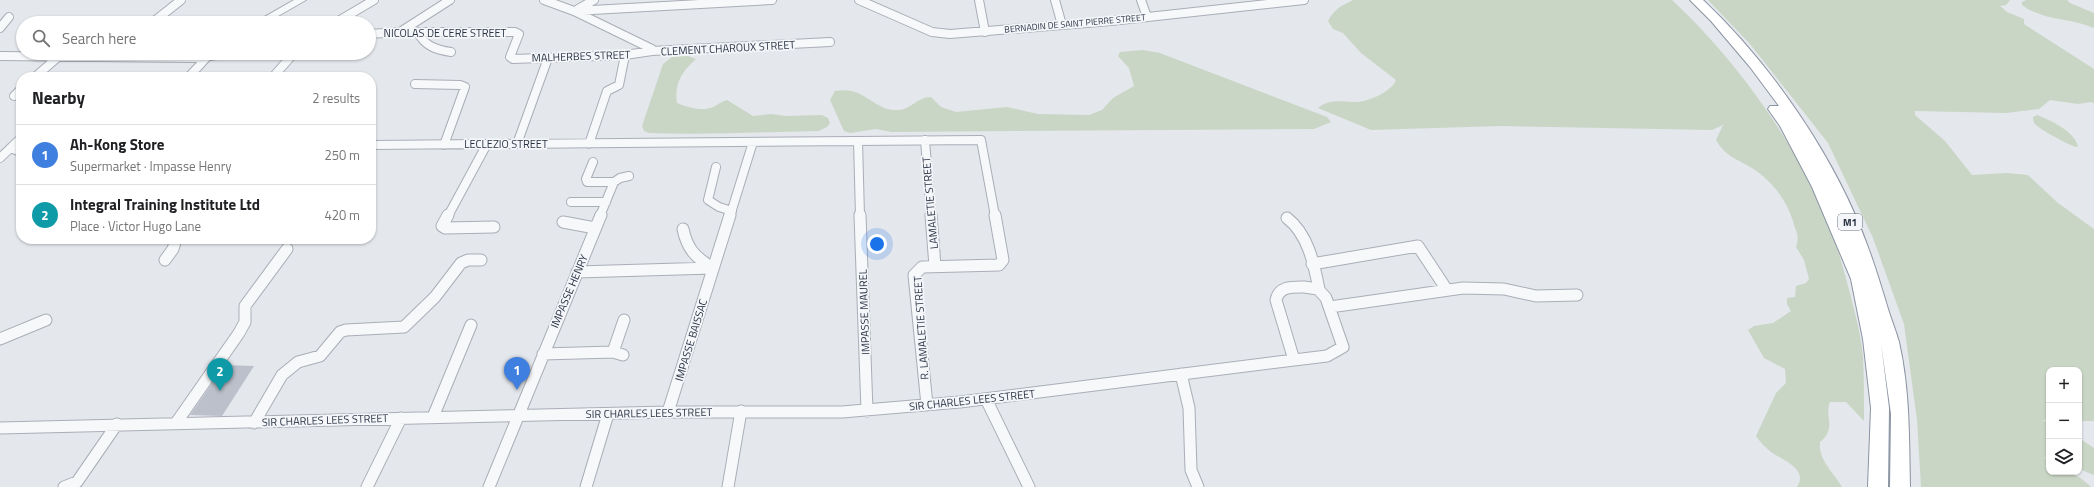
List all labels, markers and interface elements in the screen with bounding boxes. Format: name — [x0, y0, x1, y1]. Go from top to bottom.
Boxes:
street label: BERNADIN DE SAINT PIERRE STREET — [1004, 10, 1147, 36]
search box — [16, 16, 376, 60]
street label: NICOLAS DE CERE STREET — [384, 25, 507, 41]
icon: search — [30, 27, 52, 49]
text: Search here — [62, 27, 136, 50]
street label: CLEMENT CHAROUX STREET — [660, 36, 796, 60]
street label: MALHERBES STREET — [531, 46, 631, 66]
text: Nearby — [32, 85, 85, 111]
text: 2 results — [312, 88, 360, 108]
text: Ah-Kong Store — [70, 133, 164, 156]
street label: LECLEZIO STREET — [464, 136, 548, 152]
text: 1 — [41, 145, 49, 165]
text: 250 m — [324, 145, 360, 165]
text: Supermarket · Impasse Henry — [70, 156, 231, 176]
street label: LAMALETIE STREET — [918, 156, 942, 250]
text: Integral Training Institute Ltd — [70, 193, 260, 216]
text: 2 — [41, 205, 49, 225]
text: 420 m — [324, 205, 360, 225]
road number: M1 — [1838, 214, 1862, 230]
text: Place · Victor Hugo Lane — [70, 216, 201, 236]
your location — [867, 234, 887, 254]
street label: IMPASSE HENRY — [546, 252, 592, 330]
street label: IMPASSE MAUREL — [854, 268, 873, 355]
street label: R. LAMALETIE STREET — [909, 275, 933, 380]
street label: IMPASSE BAISSAC — [671, 297, 711, 383]
pin: 1 — [504, 357, 530, 390]
pin: 2 — [207, 358, 233, 391]
map controls — [2046, 367, 2082, 475]
button: + — [2046, 367, 2082, 403]
street label: SIR CHARLES LEES STREET — [908, 385, 1036, 415]
button: − — [2046, 403, 2082, 439]
street label: SIR CHARLES LEES STREET — [586, 404, 713, 422]
street label: SIR CHARLES LEES STREET — [261, 410, 389, 430]
button: layers — [2046, 439, 2082, 475]

